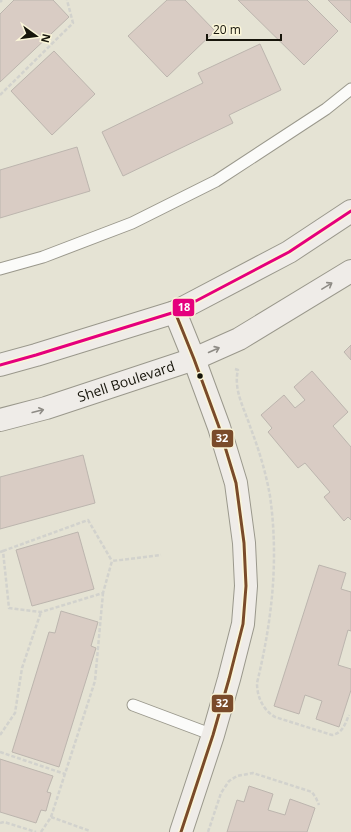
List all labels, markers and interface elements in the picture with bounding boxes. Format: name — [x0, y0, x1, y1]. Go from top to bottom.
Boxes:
north arrow — [16, 16, 56, 56]
scale bar — [207, 16, 281, 42]
text: 20 m — [213, 21, 241, 38]
text: N — [38, 32, 55, 45]
one-way arrow — [321, 282, 332, 290]
line badge: 18 — [172, 298, 195, 317]
text: 18 — [178, 299, 190, 314]
one-way arrow — [207, 346, 219, 353]
street label: Shell Boulevard — [75, 356, 177, 406]
unlabelled marker — [195, 371, 205, 381]
one-way arrow — [31, 406, 44, 414]
line badge: 32 — [211, 429, 234, 448]
text: 32 — [216, 430, 228, 445]
line badge: 32 — [211, 694, 234, 713]
text: 32 — [216, 695, 228, 710]

